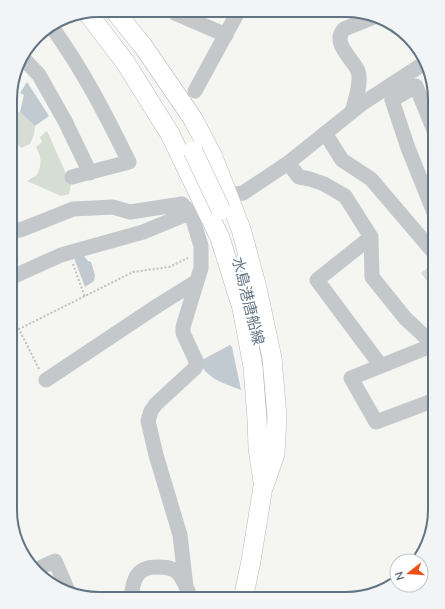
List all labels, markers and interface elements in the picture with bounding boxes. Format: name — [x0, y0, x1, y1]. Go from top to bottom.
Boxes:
street label: 水島港唐船線 — [228, 255, 269, 347]
north arrow — [389, 553, 429, 593]
text: N — [392, 570, 407, 582]

